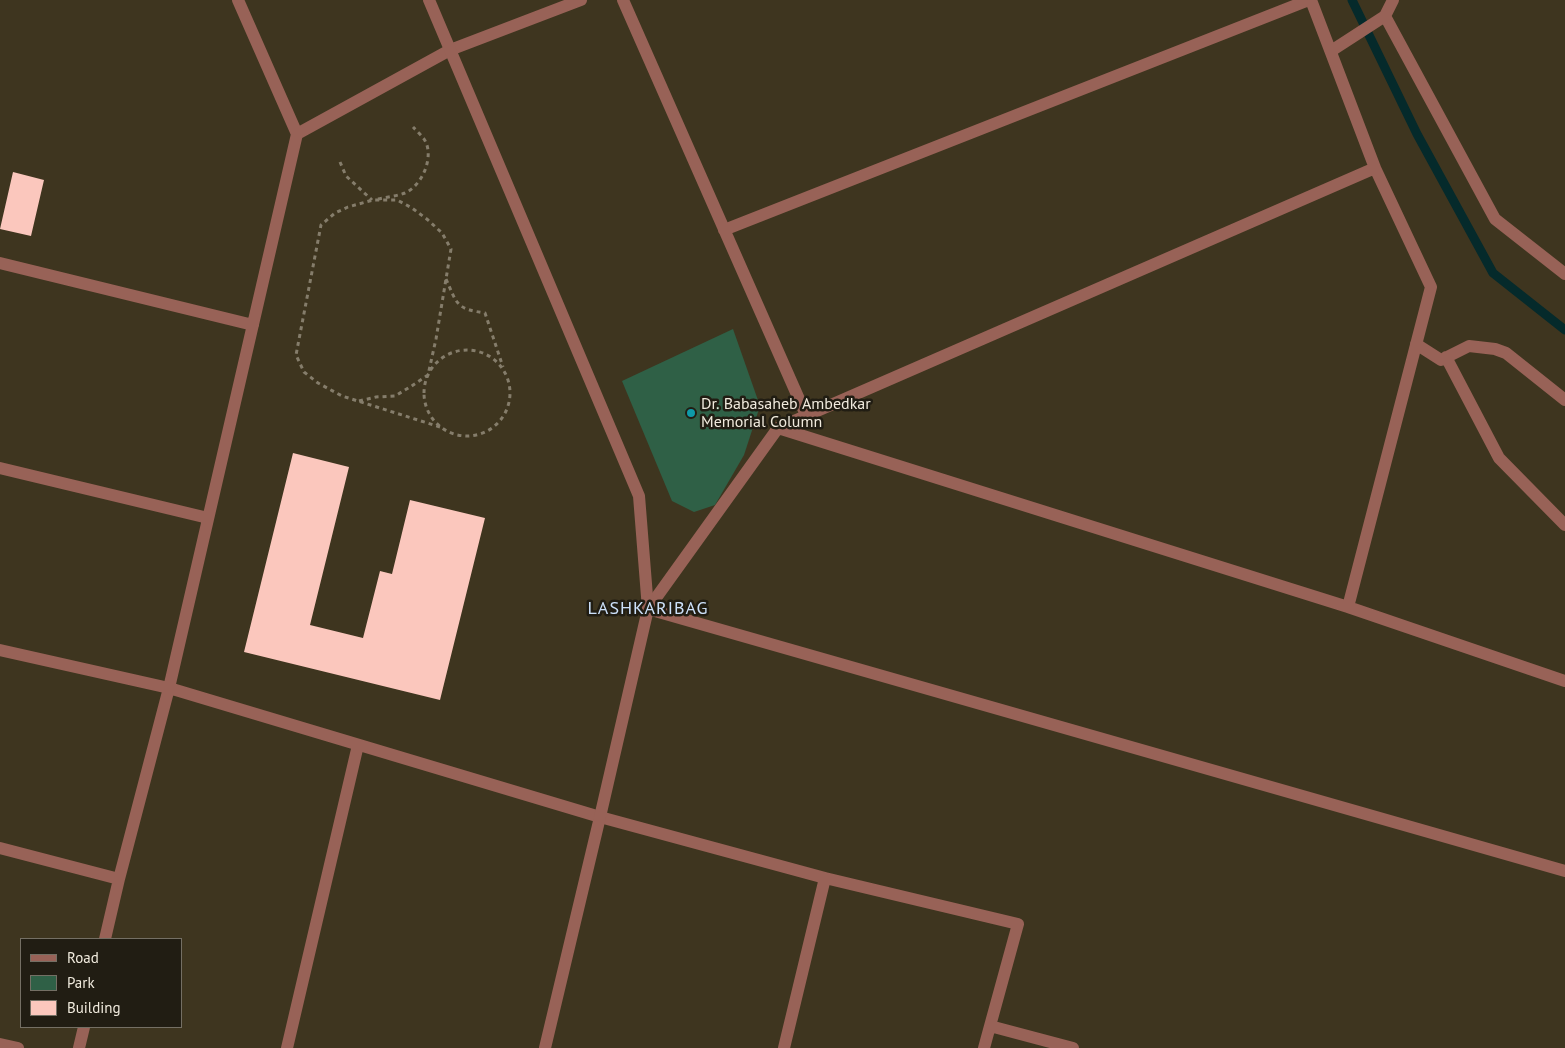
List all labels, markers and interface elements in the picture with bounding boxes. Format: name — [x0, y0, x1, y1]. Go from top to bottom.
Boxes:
place label: Dr. Babasaheb Ambedkar Memorial Column — [701, 394, 871, 432]
marker: Dr. Babasaheb Ambedkar Memorial Column — [685, 407, 697, 419]
district label: LASHKARIBAG — [586, 598, 710, 620]
legend — [20, 938, 182, 1028]
text: Road — [67, 948, 99, 967]
text: Park — [67, 973, 95, 992]
text: Building — [67, 998, 121, 1017]

